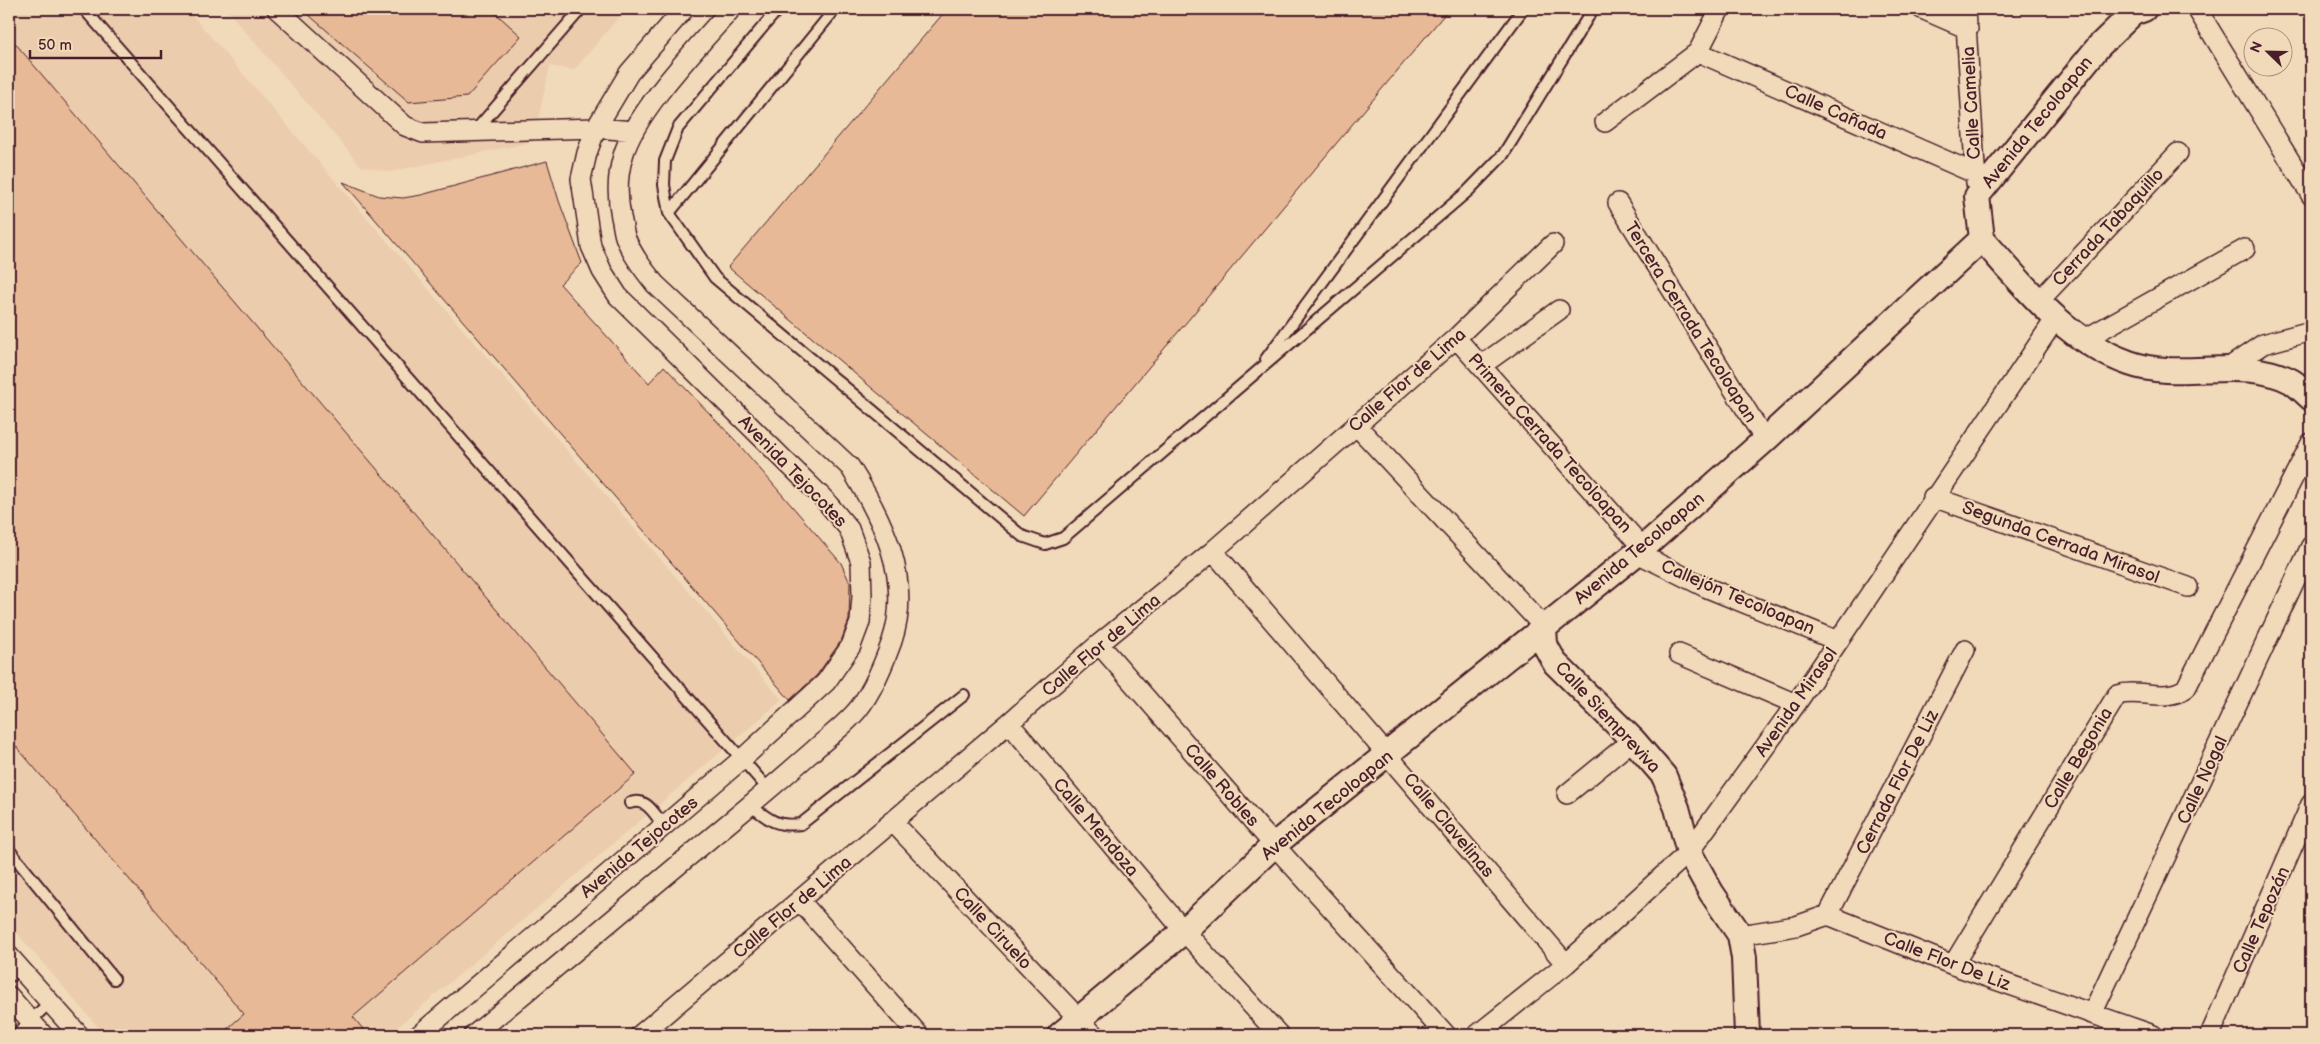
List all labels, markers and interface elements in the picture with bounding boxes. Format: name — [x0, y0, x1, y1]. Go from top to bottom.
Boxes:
scale bar — [30, 28, 161, 60]
north arrow — [2242, 28, 2292, 78]
text: 50 m — [38, 36, 72, 55]
text: N — [2247, 39, 2266, 55]
street label: Calle Camelia — [1958, 46, 1985, 160]
street label: Avenida Tecoloapan — [1978, 52, 2097, 192]
street label: Calle Cañada — [1781, 80, 1890, 144]
street label: Cerrada Tabaquillo — [2048, 164, 2168, 291]
street label: Tercera Cerrada Tecoloapan — [1620, 218, 1761, 427]
street label: Calle Flor de Lima — [1345, 324, 1470, 437]
street label: Primera Cerrada Tecoloapan — [1463, 349, 1636, 537]
street label: Avenida Tejocotes — [734, 411, 851, 532]
street label: Avenida Tecoloapan — [1570, 488, 1709, 609]
street label: Segunda Cerrada Mirasol — [1959, 497, 2162, 588]
street label: Callejón Tecoloapan — [1658, 556, 1818, 639]
street label: Calle Flor de Lima — [1038, 590, 1165, 701]
street label: Avenida Mirasol — [1751, 644, 1842, 761]
street label: Calle Siempreviva — [1551, 657, 1665, 777]
street label: Calle Begonia — [2040, 704, 2117, 813]
street label: Cerrada Flor De Liz — [1852, 706, 1943, 858]
street label: Calle Nogal — [2173, 733, 2232, 828]
street label: Calle Robles — [1180, 740, 1263, 831]
street label: Avenida Tecoloapan — [1257, 746, 1397, 865]
street label: Calle Clavelinas — [1399, 769, 1498, 882]
street label: Calle Mendoza — [1048, 774, 1143, 881]
street label: Avenida Tejocotes — [576, 792, 702, 903]
street label: Calle Flor de Lima — [729, 852, 856, 963]
street label: Calle Tepozán — [2229, 864, 2294, 977]
street label: Calle Ciruelo — [949, 883, 1036, 974]
street label: Calle Flor De Liz — [1880, 928, 2014, 995]

